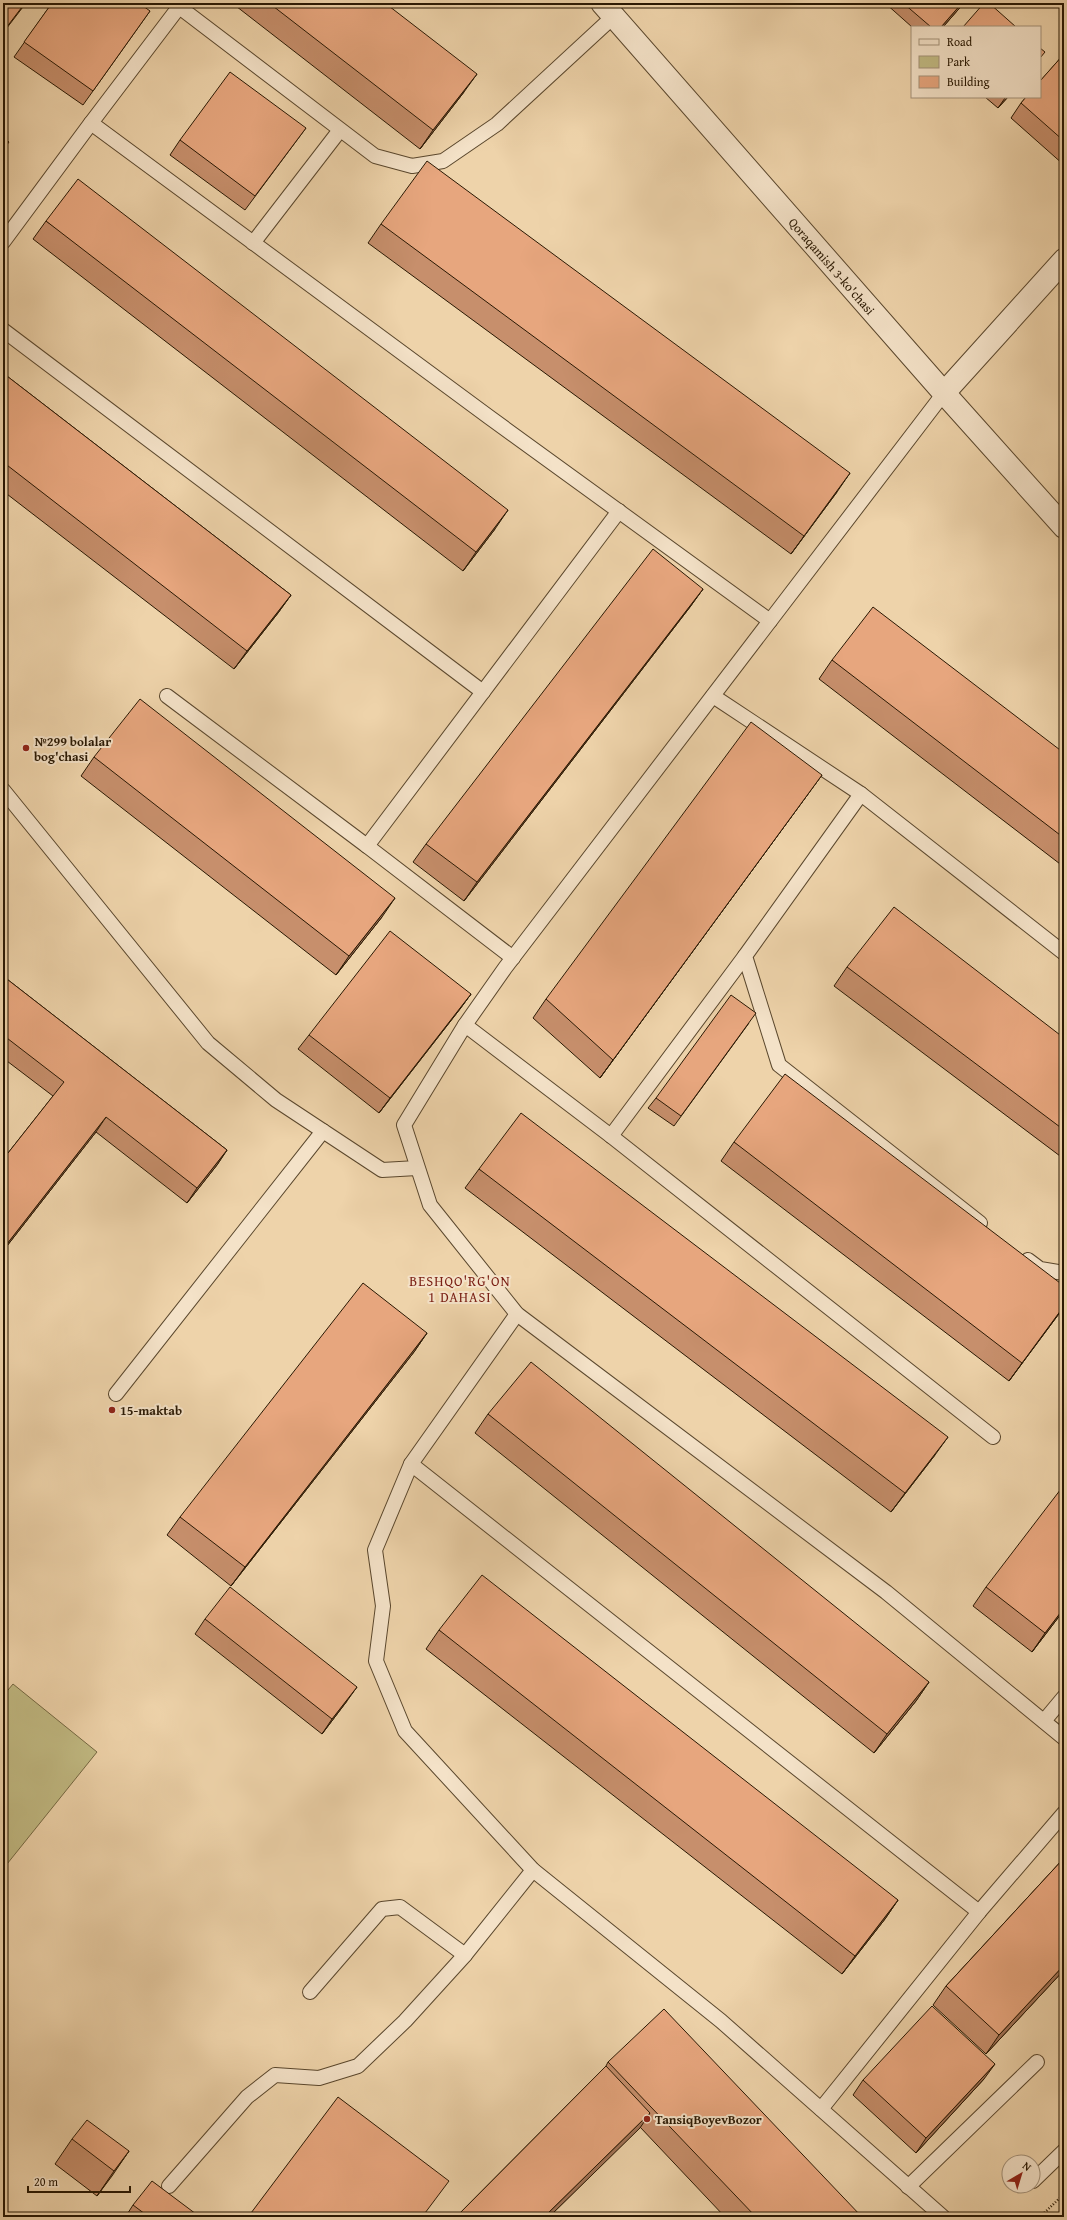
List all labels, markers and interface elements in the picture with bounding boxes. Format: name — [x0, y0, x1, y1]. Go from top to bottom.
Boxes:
legend — [911, 26, 1041, 98]
text: Road — [947, 33, 973, 50]
text: Park — [947, 53, 971, 70]
text: Building — [947, 73, 990, 90]
street label: Qoraqamish 3-ko'chasi — [784, 214, 879, 319]
place label: №299 bolalar bog'chasi — [34, 732, 111, 766]
marker: №299 bolalar bog'chasi — [21, 743, 31, 753]
district label: BESHQO'RG'ON 1 DAHASI — [409, 1271, 511, 1307]
place label: 15-maktab — [120, 1401, 182, 1420]
marker: 15-maktab — [107, 1405, 117, 1415]
place label: TansiqBoyevBozor — [655, 2110, 762, 2129]
marker: TansiqBoyevBozor — [642, 2114, 652, 2124]
north arrow — [1001, 2154, 1041, 2194]
text: N — [1019, 2158, 1035, 2175]
scale bar — [28, 2168, 130, 2194]
text: 20 m — [34, 2173, 58, 2190]

